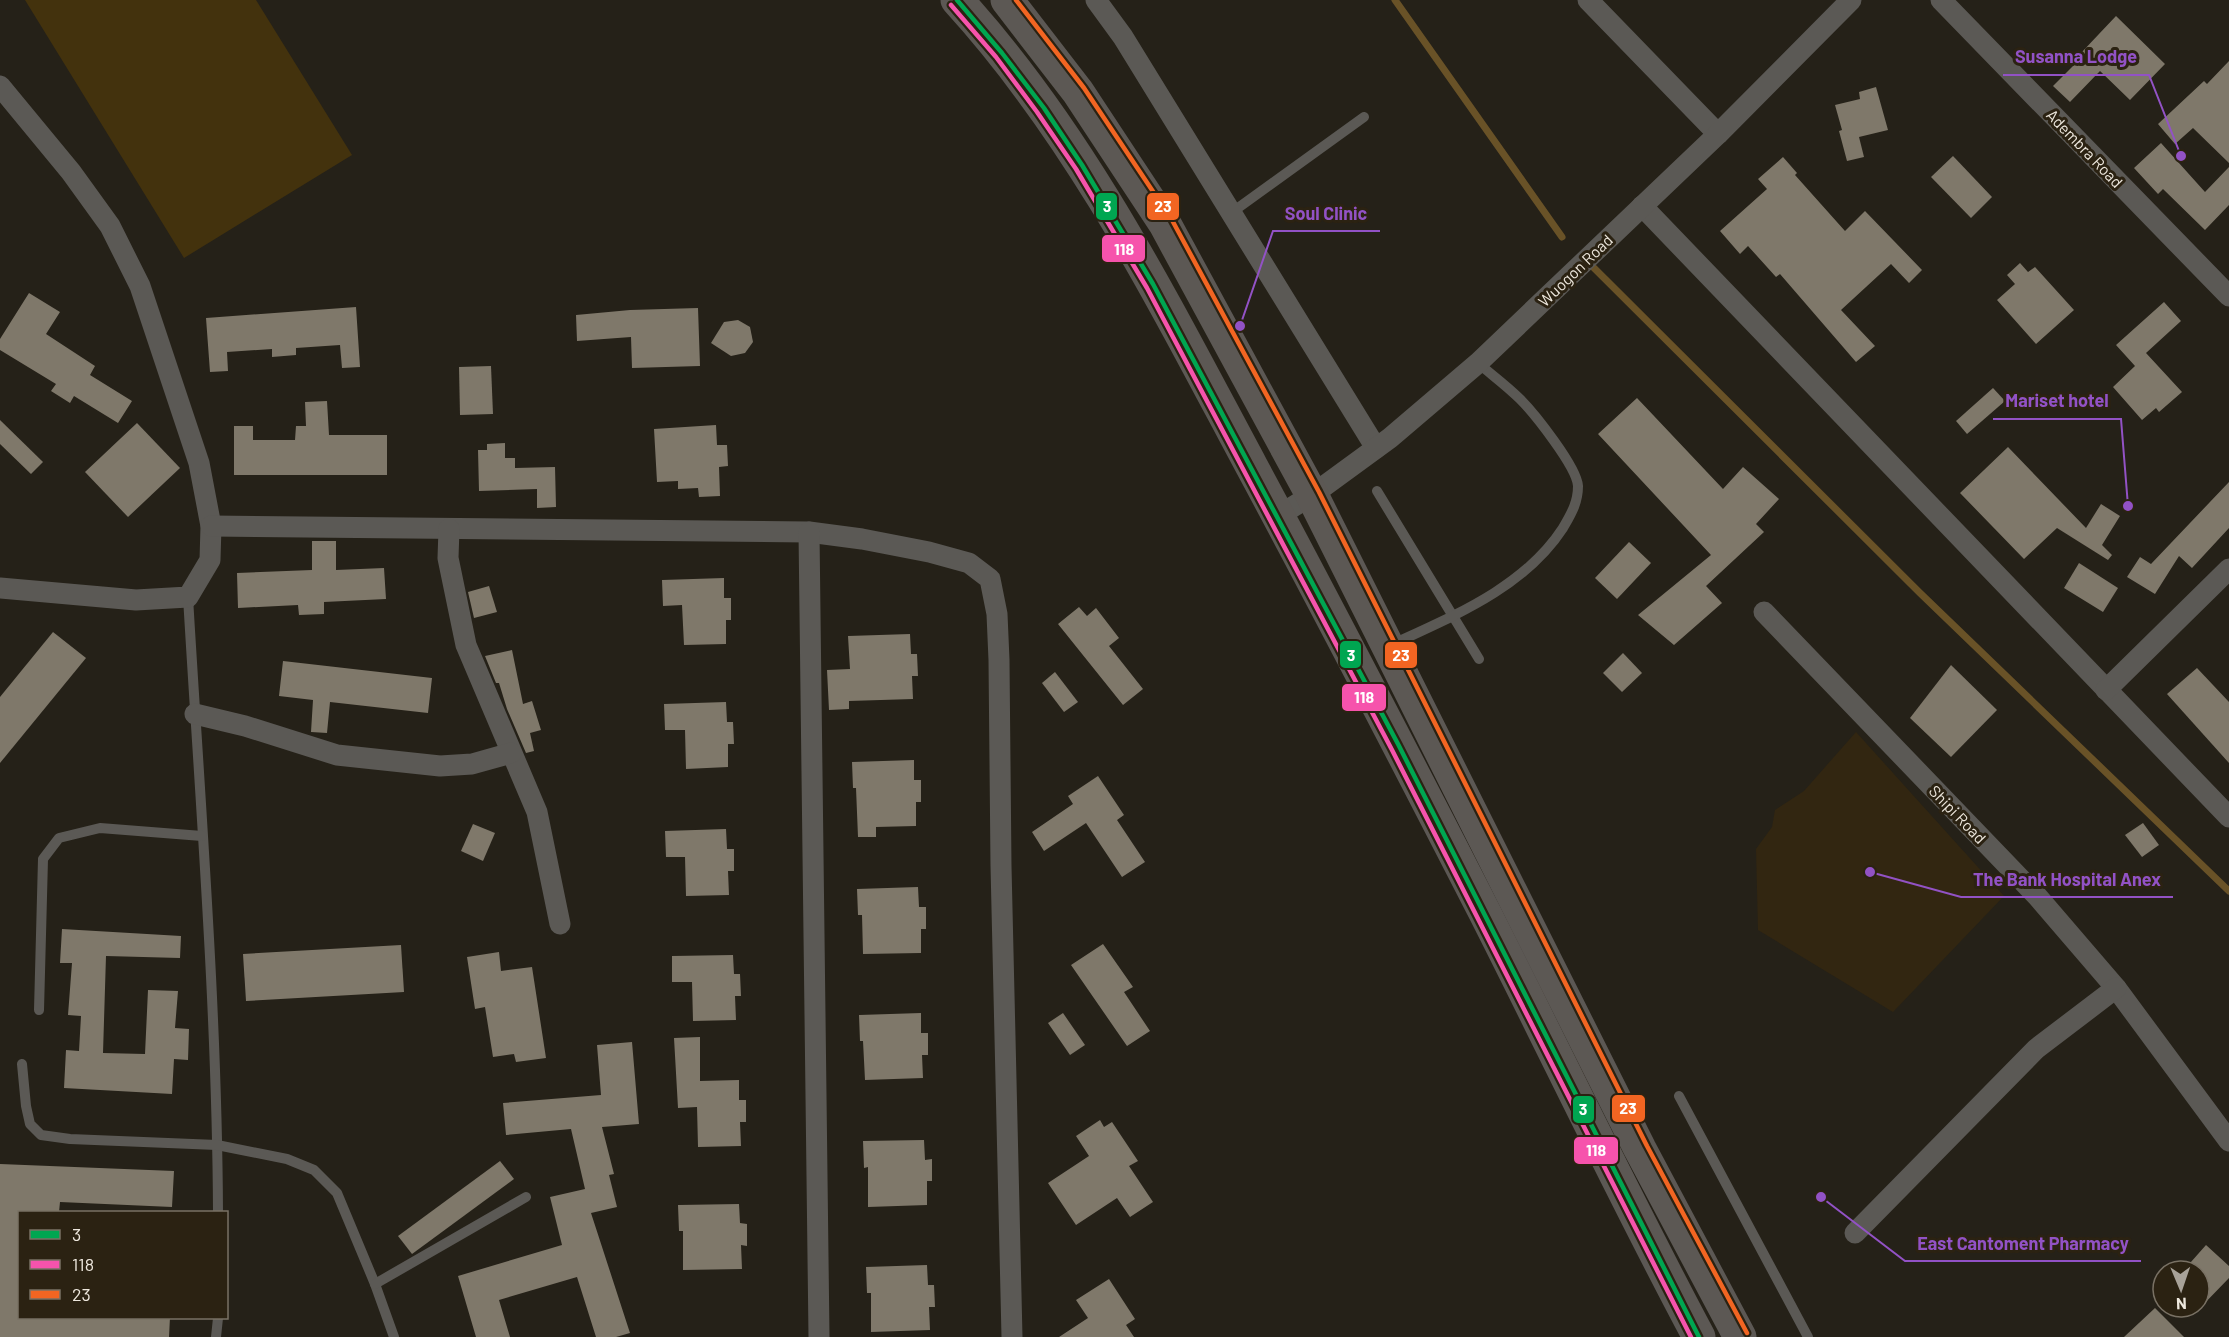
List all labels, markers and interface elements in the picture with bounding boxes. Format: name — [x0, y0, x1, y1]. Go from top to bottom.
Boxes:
callout: Susanna Lodge — [2003, 39, 2149, 75]
text: Susanna Lodge — [2015, 45, 2137, 67]
street label: Adembra Road — [2043, 105, 2127, 191]
line badge: 3 — [1095, 192, 1118, 221]
line badge: 23 — [1146, 192, 1180, 221]
callout: Soul Clinic — [1273, 195, 1380, 231]
text: 3 — [1103, 196, 1111, 215]
text: 23 — [1154, 196, 1172, 215]
text: Soul Clinic — [1285, 202, 1368, 224]
street label: Wuogon Road — [1534, 230, 1616, 310]
line badge: 118 — [1101, 234, 1146, 263]
text: 118 — [1114, 239, 1134, 258]
callout: Mariset hotel — [1993, 383, 2121, 419]
text: Mariset hotel — [2005, 389, 2109, 411]
line badge: 3 — [1339, 640, 1362, 669]
line badge: 23 — [1384, 641, 1418, 669]
text: 3 — [1347, 645, 1355, 664]
text: 23 — [1392, 645, 1410, 664]
line badge: 118 — [1341, 683, 1387, 712]
text: 118 — [1354, 687, 1374, 706]
street label: Shipi Road — [1926, 781, 1990, 847]
callout: The Bank Hospital Anex — [1961, 861, 2173, 897]
text: The Bank Hospital Anex — [1973, 868, 2161, 890]
line badge: 23 — [1611, 1094, 1646, 1123]
line badge: 3 — [1572, 1095, 1595, 1124]
text: 23 — [1619, 1098, 1637, 1117]
text: 3 — [1579, 1099, 1587, 1118]
line badge: 118 — [1573, 1136, 1619, 1165]
text: 118 — [1586, 1140, 1606, 1159]
legend — [18, 1211, 228, 1319]
text: 3 — [72, 1223, 81, 1245]
callout: East Cantoment Pharmacy — [1905, 1225, 2141, 1261]
text: East Cantoment Pharmacy — [1917, 1232, 2129, 1254]
text: 118 — [72, 1253, 94, 1275]
north arrow — [2151, 1259, 2211, 1319]
text: 23 — [72, 1283, 91, 1305]
text: N — [2176, 1295, 2187, 1314]

